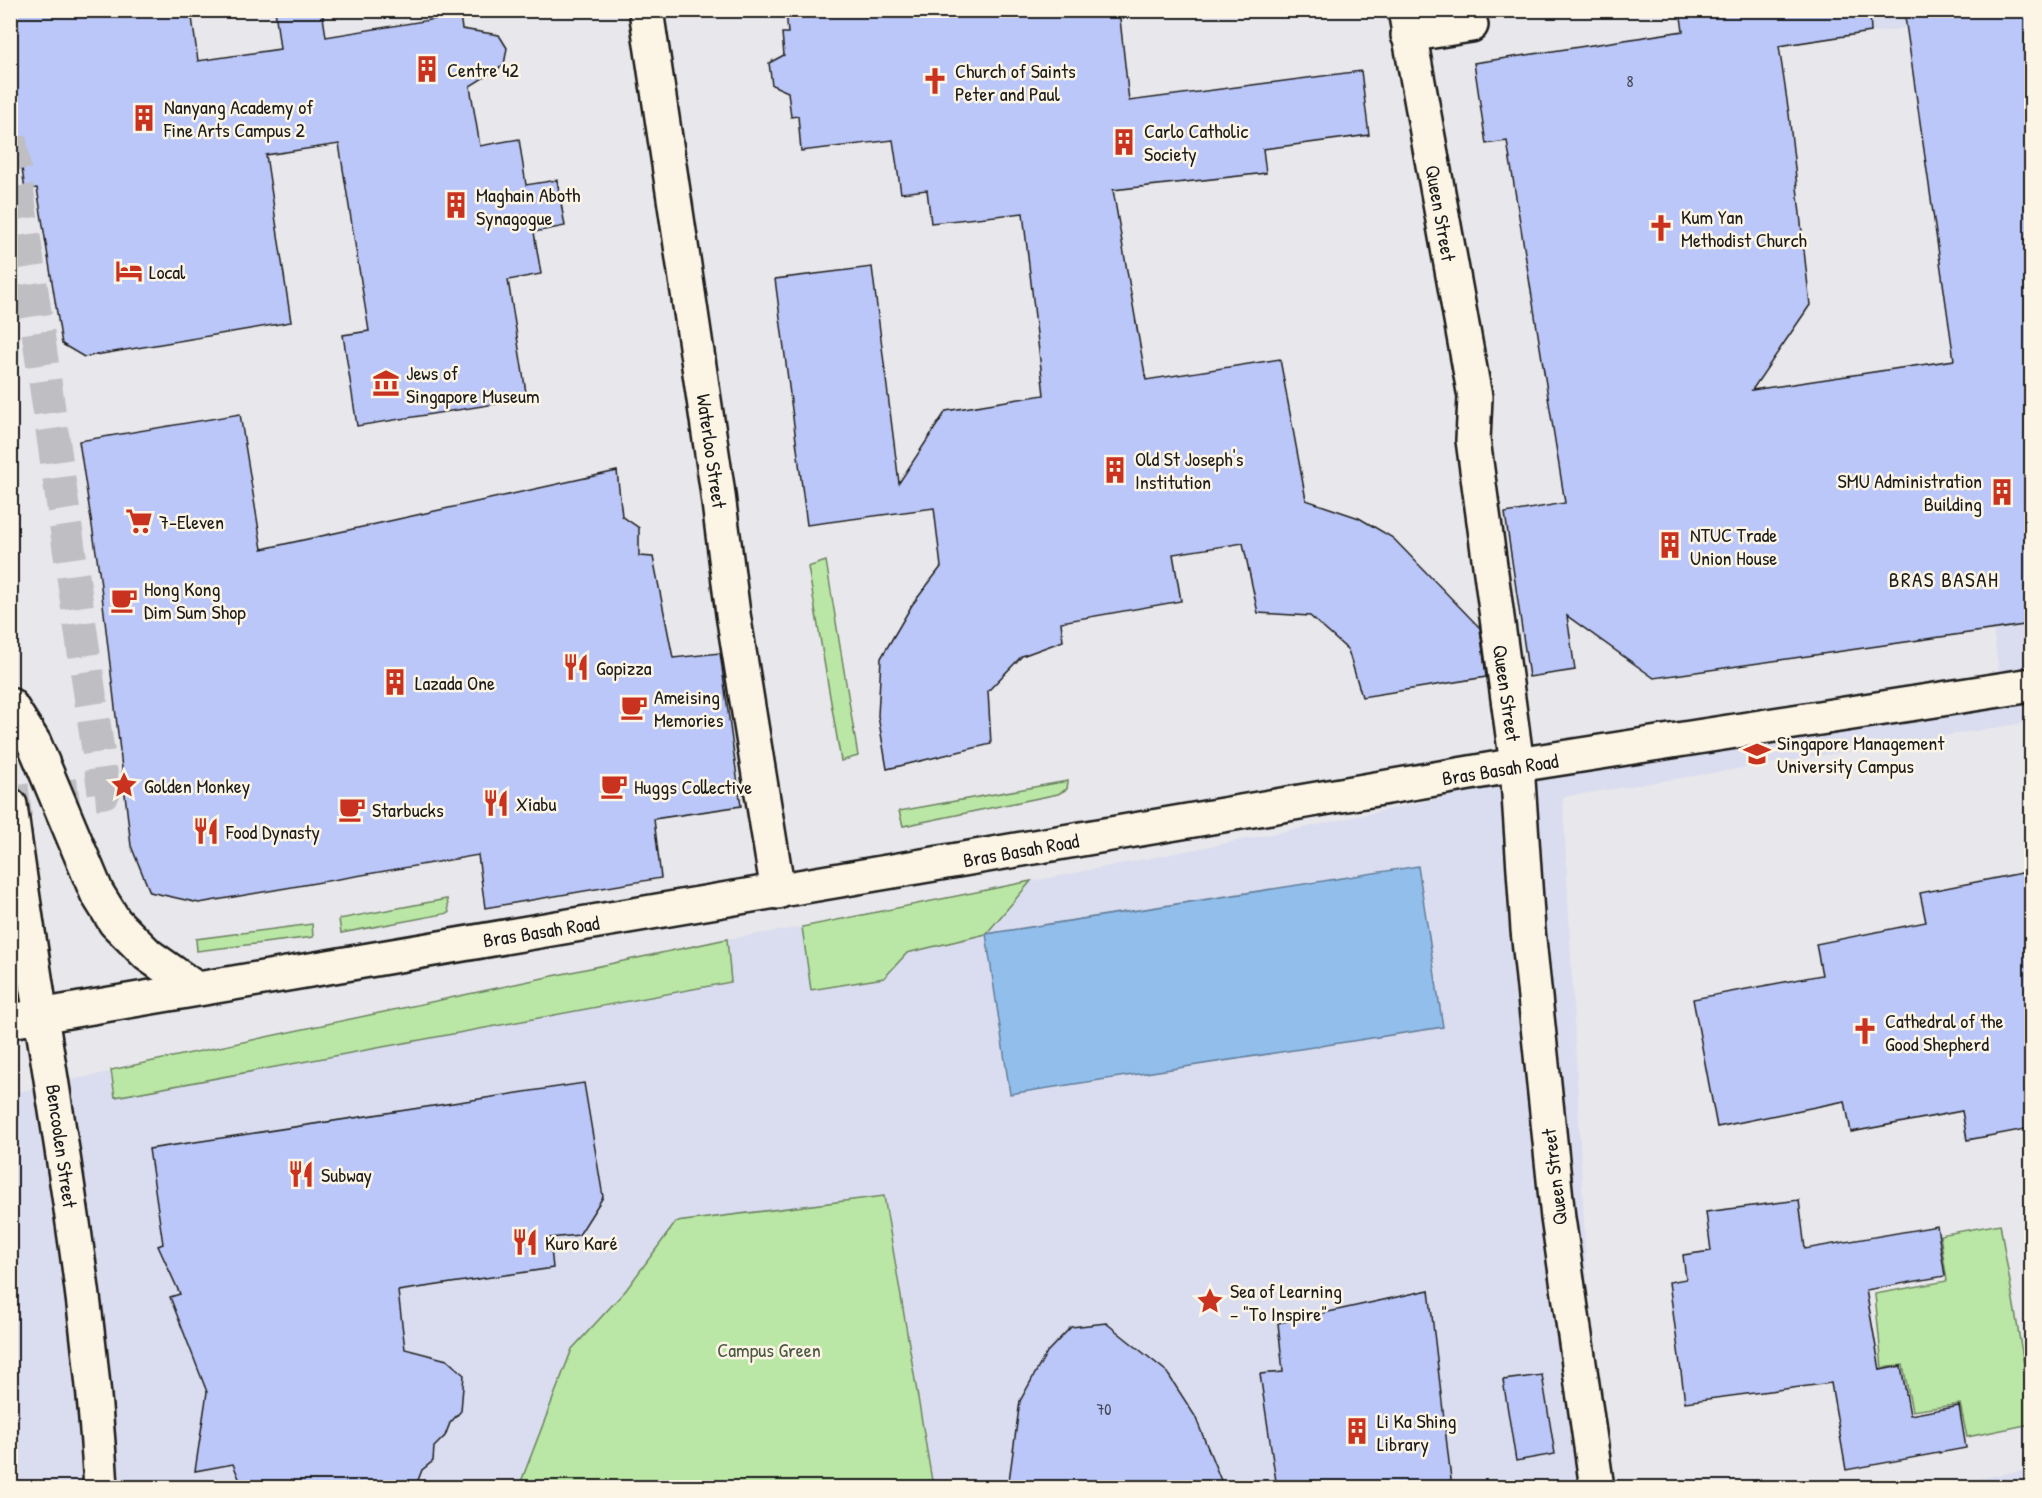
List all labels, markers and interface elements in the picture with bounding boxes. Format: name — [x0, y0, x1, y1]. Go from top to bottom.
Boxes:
building icon: Centre 42 — [412, 54, 442, 84]
place label: Centre 42 — [447, 56, 520, 83]
place label: Church of Saints Peter and Paul — [955, 57, 1076, 107]
church icon: Church of Saints Peter and Paul — [920, 66, 950, 96]
house number: 8 — [1627, 70, 1634, 92]
place label: Nanyang Academy of Fine Arts Campus 2 — [163, 93, 313, 143]
building icon: Nanyang Academy of Fine Arts Campus 2 — [129, 103, 159, 133]
place label: Carlo Catholic Society — [1144, 117, 1248, 167]
building icon: Carlo Catholic Society — [1109, 127, 1139, 157]
street label: Queen Street — [1419, 163, 1463, 264]
place label: Maghain Aboth Synagogue — [476, 181, 580, 231]
building icon: Maghain Aboth Synagogue — [441, 190, 471, 220]
place label: Kum Yan Methodist Church — [1681, 203, 1807, 253]
church icon: Kum Yan Methodist Church — [1646, 213, 1676, 243]
hotel icon: Local — [114, 256, 144, 286]
place label: Local — [149, 258, 186, 285]
place label: Jews of Singapore Museum — [406, 359, 539, 409]
museum icon: Jews of Singapore Museum — [371, 368, 401, 398]
street label: Waterloo Street — [691, 392, 734, 511]
place label: Old St Joseph's Institution — [1135, 445, 1244, 495]
building icon: Old St Joseph's Institution — [1100, 455, 1130, 485]
place label: SMU Administration Building — [1838, 467, 1982, 517]
building icon: SMU Administration Building — [1987, 477, 2017, 507]
supermarket icon: 7-Eleven — [124, 506, 154, 536]
place label: 7-Eleven — [159, 508, 224, 535]
place label: NTUC Trade Union House — [1690, 521, 1777, 571]
building icon: NTUC Trade Union House — [1655, 530, 1685, 560]
district label: BRAS BASAH — [1889, 565, 1999, 594]
place label: Hong Kong Dim Sum Shop — [144, 575, 246, 625]
cafe icon: Hong Kong Dim Sum Shop — [109, 585, 139, 615]
street label: Queen Street — [1487, 643, 1527, 744]
restaurant icon: Gopizza — [561, 652, 591, 682]
place label: Gopizza — [596, 654, 652, 681]
building icon: Lazada One — [380, 667, 410, 697]
place label: Lazada One — [415, 669, 495, 696]
place label: Ameising Memories — [654, 683, 724, 733]
cafe icon: Ameising Memories — [619, 692, 649, 722]
place label: Singapore Management University Campus — [1777, 729, 1945, 779]
school or university icon: Singapore Management University Campus — [1742, 739, 1772, 769]
street label: Bras Basah Road — [1440, 746, 1560, 792]
place icon: Golden Monkey — [109, 770, 139, 800]
cafe icon: Huggs Collective — [599, 771, 629, 801]
place label: Golden Monkey — [144, 772, 250, 799]
place label: Huggs Collective — [634, 773, 752, 800]
restaurant icon: Xiabu — [481, 788, 511, 818]
place label: Xiabu — [516, 790, 557, 817]
cafe icon: Starbucks — [337, 794, 367, 824]
place label: Starbucks — [372, 796, 444, 823]
restaurant icon: Food Dynasty — [191, 816, 221, 846]
place label: Food Dynasty — [225, 818, 320, 845]
street label: Bras Basah Road — [961, 826, 1081, 873]
street label: Bras Basah Road — [481, 908, 601, 954]
place label: Cathedral of the Good Shepherd — [1885, 1007, 2003, 1057]
church icon: Cathedral of the Good Shepherd — [1850, 1016, 1880, 1046]
street label: Bencoolen Street — [40, 1082, 84, 1211]
street label: Queen Street — [1535, 1126, 1573, 1227]
restaurant icon: Subway — [286, 1159, 316, 1189]
place label: Subway — [321, 1161, 372, 1188]
restaurant icon: Kuro Karé — [510, 1227, 540, 1257]
place label: Kuro Karé — [545, 1229, 618, 1256]
place label: Sea of Learning – "To Inspire" — [1230, 1277, 1342, 1327]
place icon: Sea of Learning – "To Inspire" — [1195, 1286, 1225, 1316]
park label: Campus Green — [717, 1336, 821, 1363]
house number: 70 — [1096, 1398, 1112, 1420]
place label: Li Ka Shing Library — [1377, 1407, 1457, 1457]
building icon: Li Ka Shing Library — [1342, 1416, 1372, 1446]

